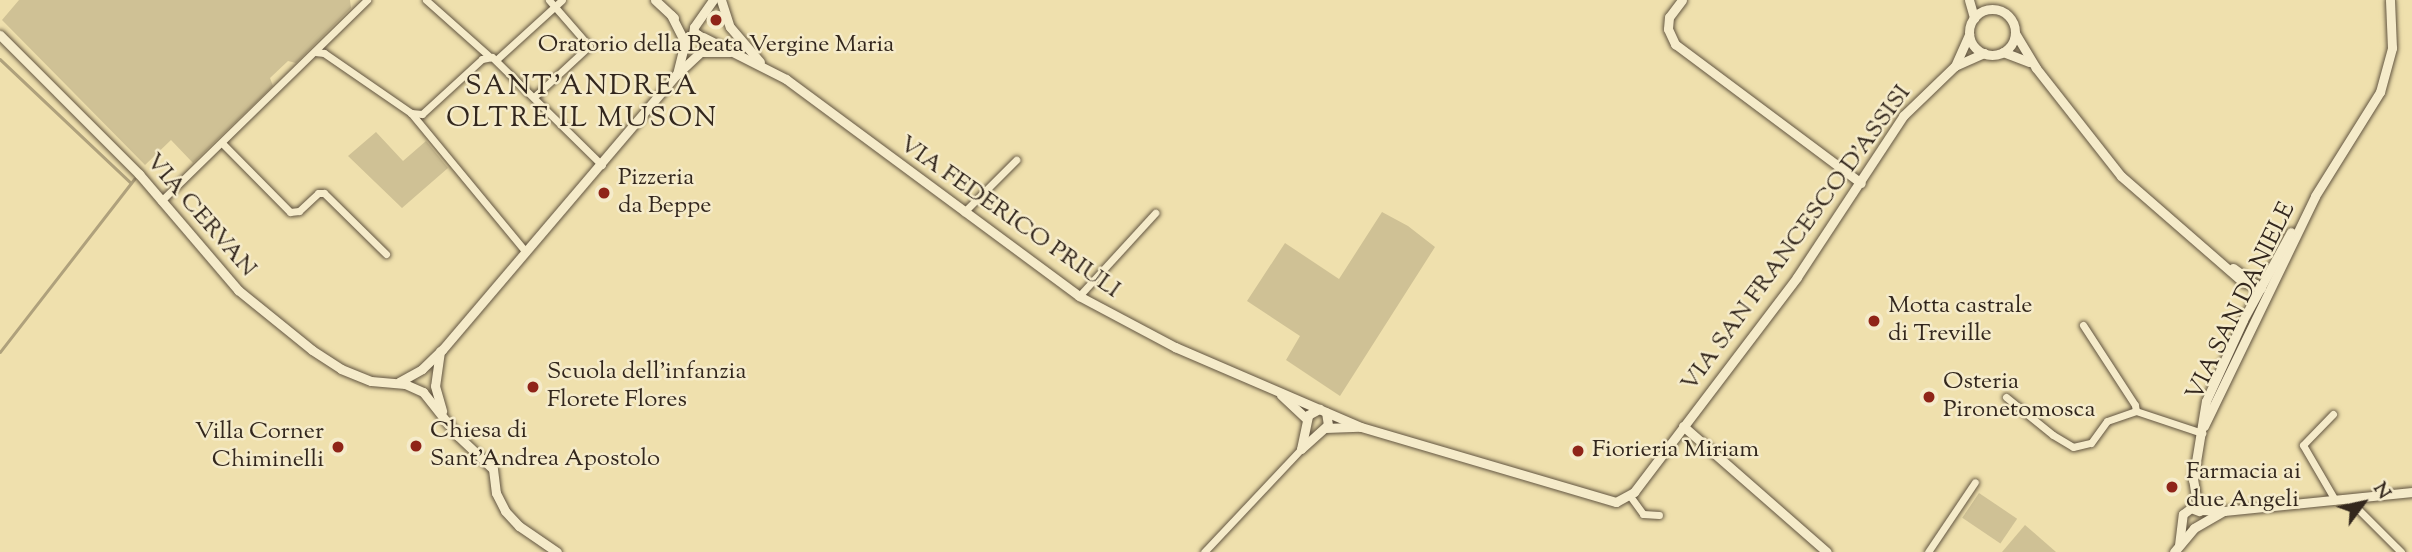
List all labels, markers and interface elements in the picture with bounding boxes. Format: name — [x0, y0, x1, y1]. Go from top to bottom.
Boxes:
marker: Oratorio della Beata Vergine Maria — [708, 12, 724, 28]
place label: Oratorio della Beata Vergine Maria — [538, 32, 894, 60]
district label: SANT'ANDREA OLTRE IL MUSON — [448, 70, 716, 136]
street label: VIA SAN FRANCESCO D'ASSISI — [1676, 80, 1918, 398]
street label: VIA FEDERICO PRIULI — [893, 131, 1125, 305]
street label: VIA CERVAN — [138, 148, 262, 284]
place label: Pizzeria da Beppe — [618, 165, 711, 221]
marker: Pizzeria da Beppe — [596, 185, 612, 201]
street label: VIA SAN DANIELE — [2181, 198, 2303, 406]
place label: Motta castrale di Treville — [1888, 293, 2033, 349]
marker: Motta castrale di Treville — [1866, 313, 1882, 329]
place label: Scuola dell'infanzia Florete Flores — [547, 359, 746, 415]
place label: Osteria Pironetomosca — [1943, 369, 2095, 425]
marker: Scuola dell'infanzia Florete Flores — [525, 379, 541, 395]
marker: Osteria Pironetomosca — [1921, 389, 1937, 405]
place label: Chiesa di Sant'Andrea Apostolo — [430, 418, 660, 474]
place label: Villa Corner Chiminelli — [195, 419, 324, 475]
place label: Fiorieria Miriam — [1592, 437, 1759, 465]
marker: Chiesa di Sant'Andrea Apostolo — [408, 438, 424, 454]
marker: Villa Corner Chiminelli — [330, 439, 346, 455]
marker: Fiorieria Miriam — [1570, 443, 1586, 459]
place label: Farmacia ai due Angeli — [2186, 459, 2301, 515]
north arrow — [2328, 468, 2398, 538]
text: N — [2366, 478, 2396, 505]
marker: Farmacia ai due Angeli — [2164, 479, 2180, 495]

